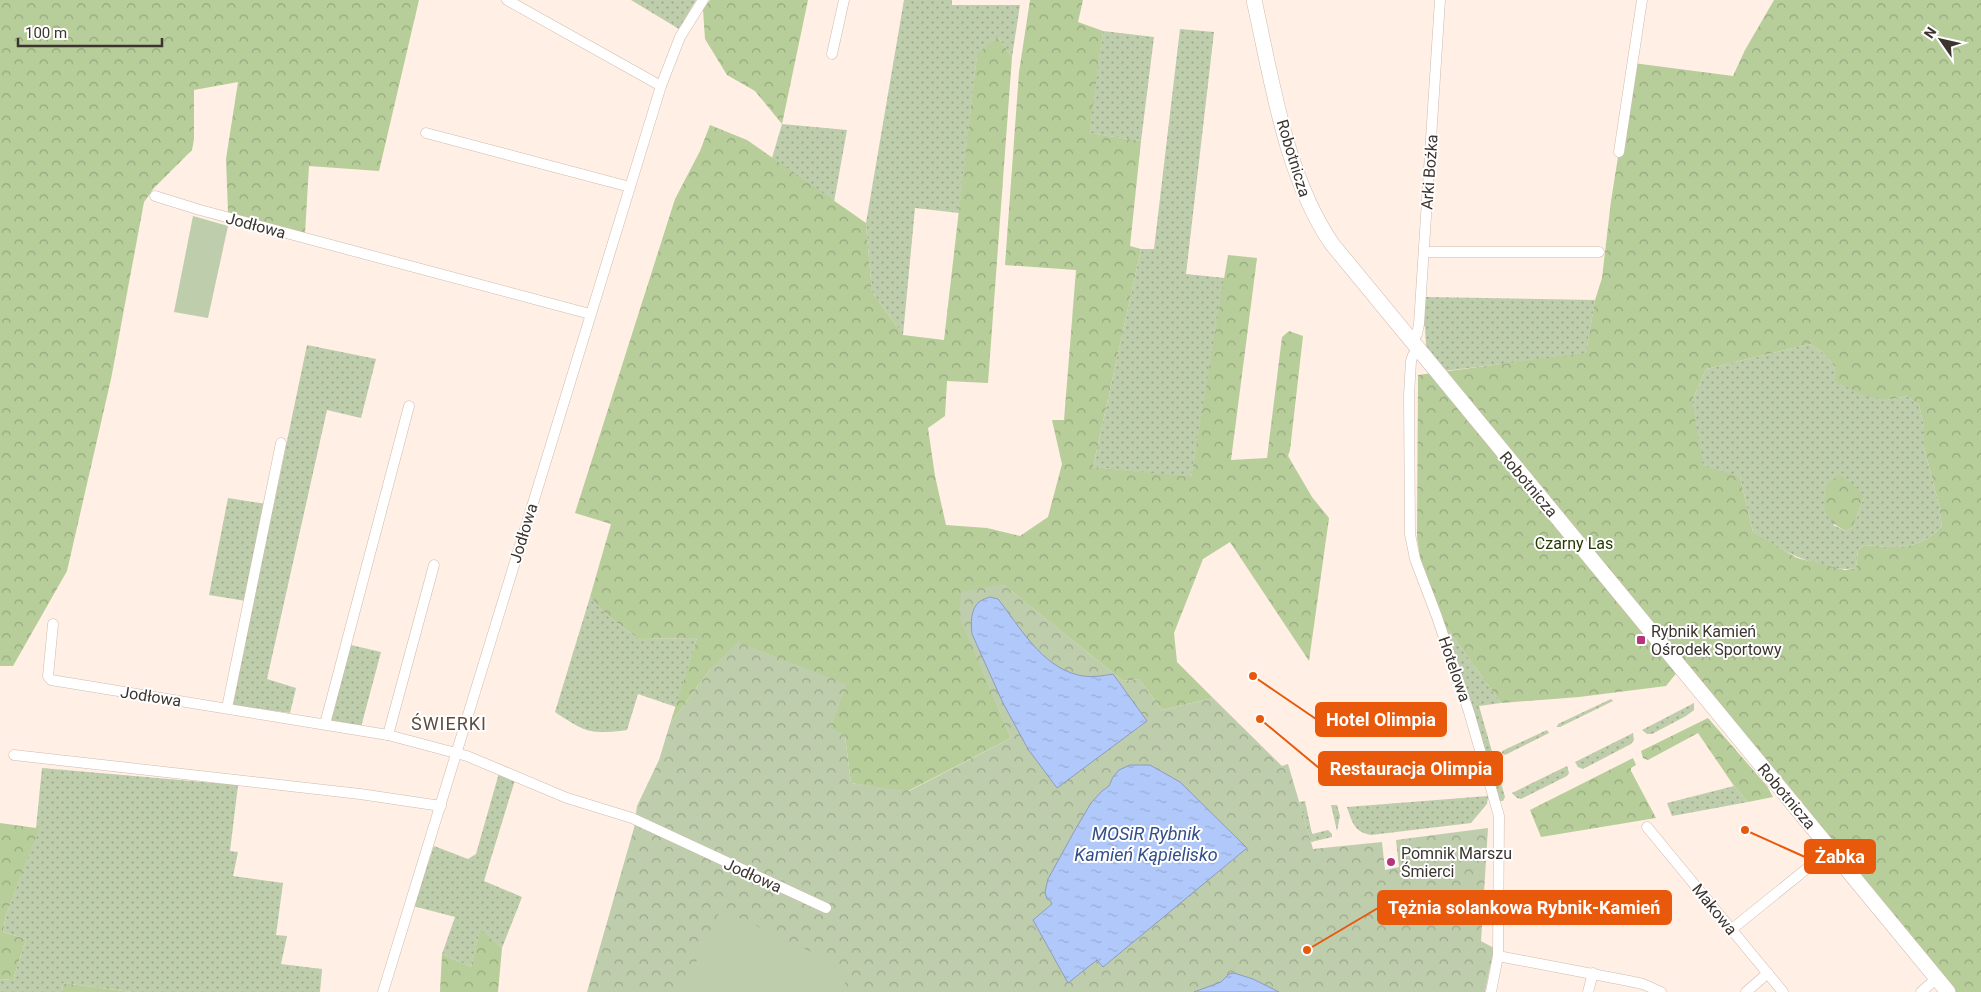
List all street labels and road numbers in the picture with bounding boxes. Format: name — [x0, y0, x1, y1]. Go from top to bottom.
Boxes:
street label: Robotnicza — [1273, 117, 1314, 199]
street label: Arki Bożka — [1417, 134, 1442, 210]
street label: Jodłowa — [224, 208, 288, 243]
street label: Robotnicza — [1496, 448, 1562, 521]
street label: Jodłowa — [505, 501, 542, 565]
street label: Hotelowa — [1434, 634, 1475, 704]
street label: Jodłowa — [119, 682, 183, 711]
street label: Robotnicza — [1754, 760, 1820, 833]
street label: Jodłowa — [721, 854, 785, 897]
street label: Makowa — [1688, 880, 1741, 939]

